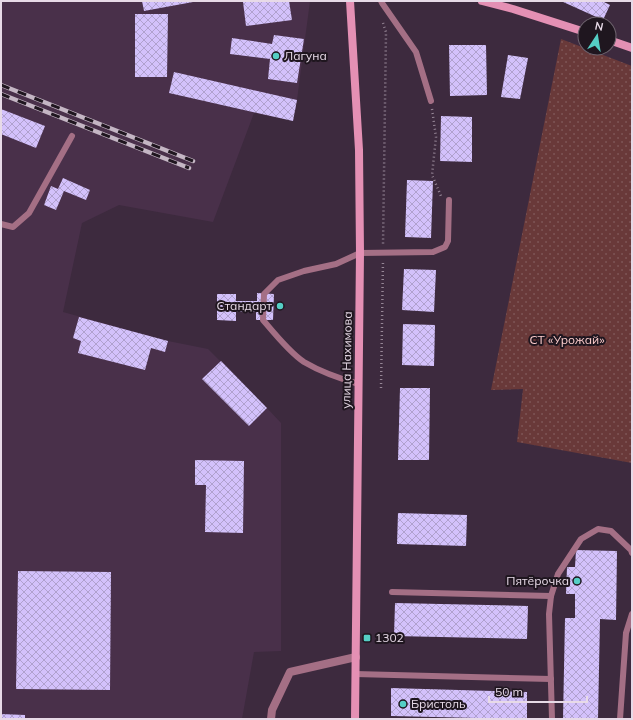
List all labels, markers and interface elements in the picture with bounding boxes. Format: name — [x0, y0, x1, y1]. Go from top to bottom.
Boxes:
north arrow — [577, 16, 617, 56]
text: N — [594, 19, 605, 34]
place label: Лагуна — [284, 48, 327, 63]
marker: Лагуна — [271, 51, 281, 61]
place label: Стандарт — [216, 298, 273, 313]
marker: Стандарт — [275, 301, 285, 311]
street label: улица Нахимова — [338, 311, 355, 409]
park label: СТ «Урожай» — [530, 332, 605, 347]
place label: Пятёрочка — [506, 573, 569, 588]
marker: Пятёрочка — [572, 576, 582, 586]
place label: 1302 — [375, 630, 404, 645]
marker: 1302 — [362, 633, 372, 643]
scale bar — [489, 678, 587, 704]
text: 50 m — [495, 684, 523, 699]
place label: Бристоль — [411, 696, 466, 711]
marker: Бристоль — [398, 699, 408, 709]

